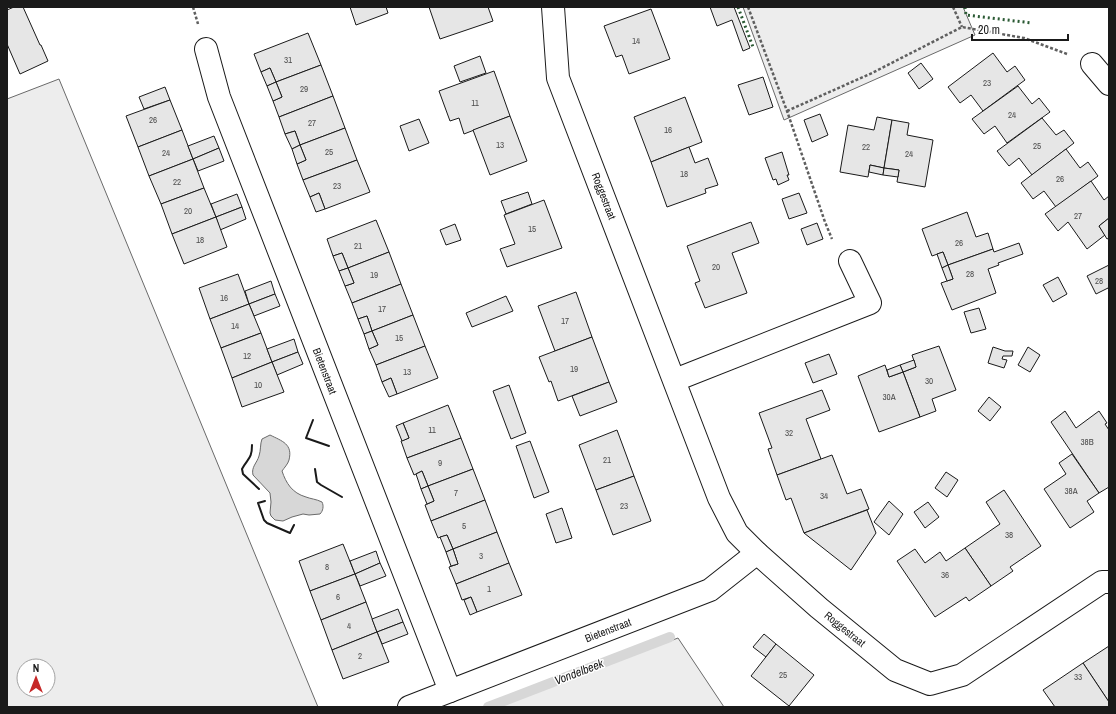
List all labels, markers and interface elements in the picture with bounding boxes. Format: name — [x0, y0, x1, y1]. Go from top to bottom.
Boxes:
scale bar — [972, 16, 1068, 42]
text: 20 m — [978, 22, 1000, 38]
house number: 14 — [632, 35, 640, 47]
house number: 31 — [284, 54, 292, 66]
house number: 23 — [983, 77, 991, 89]
house number: 29 — [300, 83, 308, 95]
house number: 11 — [471, 97, 479, 109]
house number: 24 — [1008, 109, 1016, 121]
house number: 26 — [149, 114, 157, 126]
house number: 27 — [308, 117, 316, 129]
house number: 16 — [664, 124, 672, 136]
house number: 13 — [496, 139, 504, 151]
house number: 25 — [1033, 140, 1041, 152]
house number: 22 — [862, 141, 870, 153]
house number: 25 — [325, 146, 333, 158]
house number: 24 — [162, 147, 170, 159]
house number: 24 — [905, 148, 913, 160]
house number: 18 — [680, 168, 688, 180]
street label: Roggestraat — [589, 171, 620, 222]
house number: 26 — [1056, 173, 1064, 185]
house number: 22 — [173, 176, 181, 188]
house number: 23 — [333, 180, 341, 192]
house number: 20 — [184, 205, 192, 217]
house number: 27 — [1074, 210, 1082, 222]
house number: 15 — [528, 223, 536, 235]
house number: 18 — [196, 234, 204, 246]
house number: 26 — [955, 237, 963, 249]
house number: 21 — [354, 240, 362, 252]
house number: 20 — [712, 261, 720, 273]
house number: 28 — [966, 268, 974, 280]
house number: 19 — [370, 269, 378, 281]
house number: 28 — [1095, 275, 1103, 287]
house number: 16 — [220, 292, 228, 304]
house number: 17 — [378, 303, 386, 315]
house number: 17 — [561, 315, 569, 327]
house number: 14 — [231, 320, 239, 332]
house number: 15 — [395, 332, 403, 344]
street label: Bietenstraat — [310, 346, 340, 397]
house number: 12 — [243, 350, 251, 362]
house number: 19 — [570, 363, 578, 375]
house number: 13 — [403, 366, 411, 378]
house number: 30 — [925, 375, 933, 387]
house number: 10 — [254, 379, 262, 391]
house number: 30A — [882, 391, 896, 403]
house number: 11 — [428, 424, 436, 436]
house number: 32 — [785, 427, 793, 439]
house number: 38B — [1080, 436, 1094, 448]
house number: 21 — [603, 454, 611, 466]
house number: 9 — [438, 457, 442, 469]
house number: 38A — [1064, 485, 1078, 497]
house number: 7 — [454, 487, 458, 499]
house number: 34 — [820, 490, 828, 502]
house number: 23 — [620, 500, 628, 512]
house number: 5 — [462, 520, 466, 532]
house number: 38 — [1005, 529, 1013, 541]
house number: 3 — [479, 550, 483, 562]
house number: 8 — [325, 561, 329, 573]
house number: 36 — [941, 569, 949, 581]
house number: 1 — [487, 583, 491, 595]
house number: 6 — [336, 591, 340, 603]
street label: Roggestraat — [822, 608, 869, 650]
street label: Bietenstraat — [583, 615, 634, 645]
house number: 4 — [347, 620, 351, 632]
house number: 2 — [358, 650, 362, 662]
water label: Vondelbeek — [552, 655, 607, 689]
north arrow — [16, 658, 56, 698]
text: N — [33, 661, 39, 675]
house number: 25 — [779, 669, 787, 681]
house number: 33 — [1074, 671, 1082, 683]

